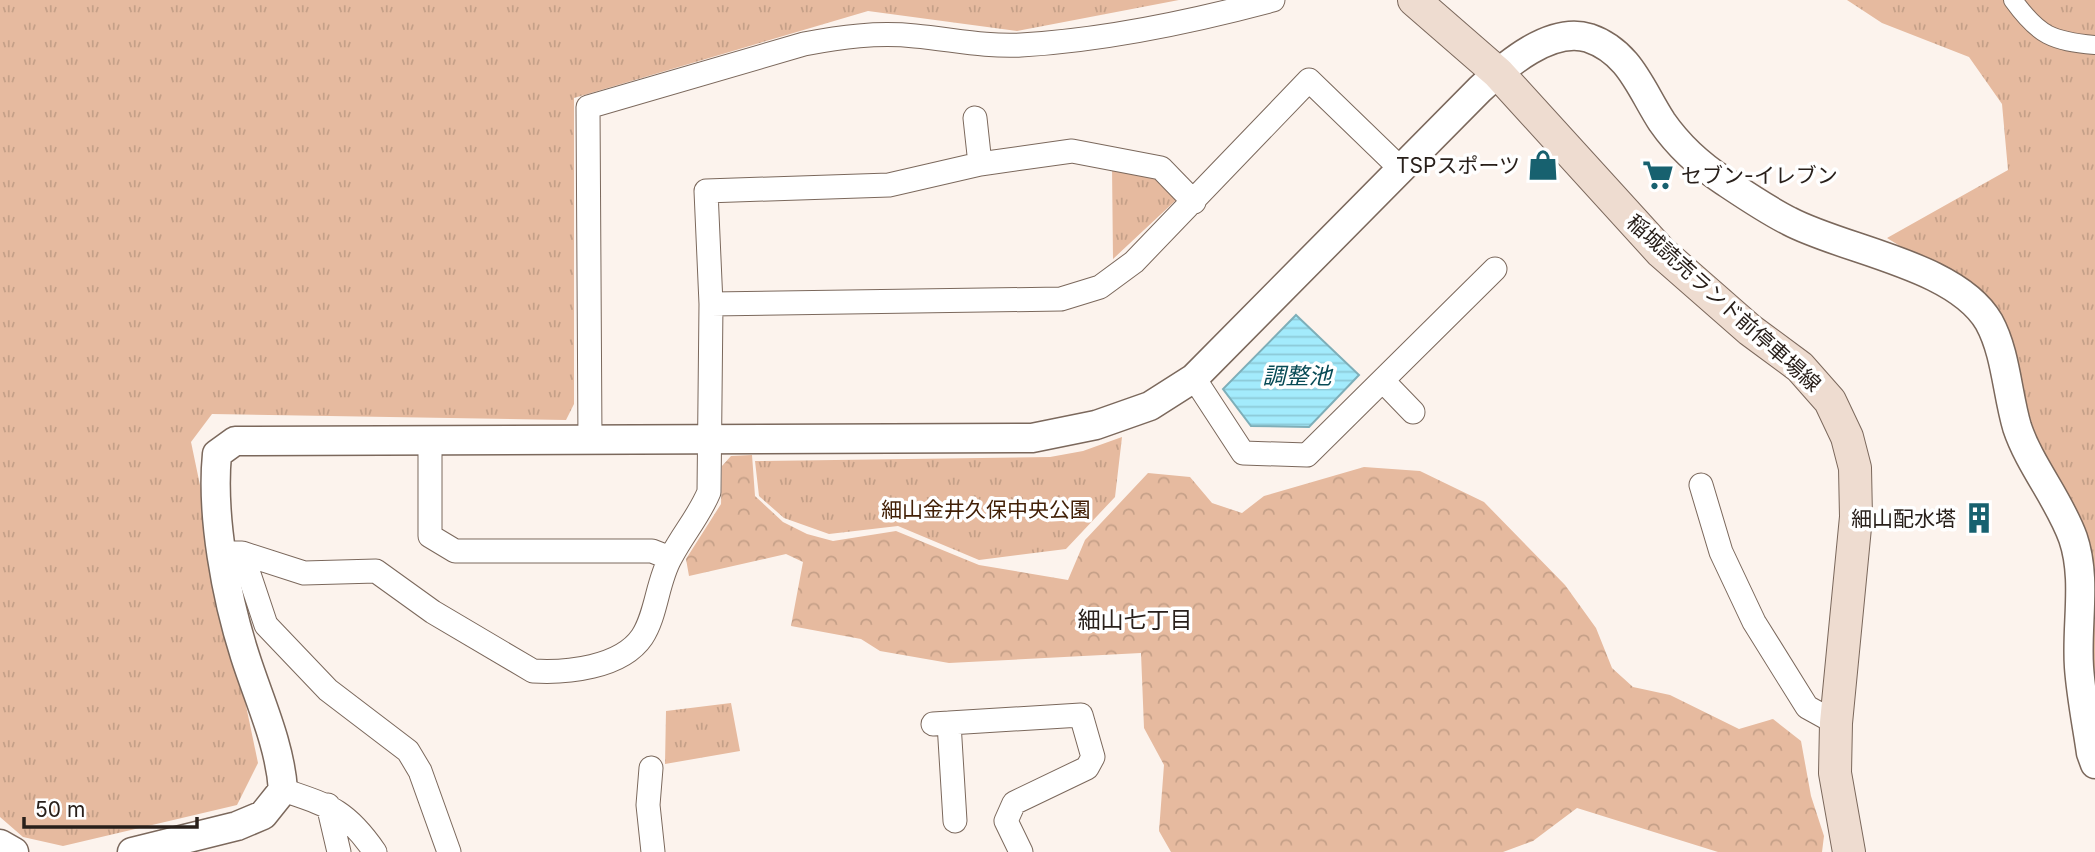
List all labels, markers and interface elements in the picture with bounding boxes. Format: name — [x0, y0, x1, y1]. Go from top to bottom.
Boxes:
shop icon: TSPスポーツ — [1526, 148, 1560, 182]
place label: TSPスポーツ — [1396, 153, 1520, 178]
supermarket icon: セブン-イレブン — [1641, 158, 1675, 192]
place label: セブン-イレブン — [1681, 163, 1838, 188]
street label: 稲城読売ランド前停車場線 — [1622, 209, 1826, 397]
water label: 調整池 — [1263, 362, 1334, 390]
park label: 細山金井久保中央公園 — [881, 497, 1091, 522]
building icon: 細山配水塔 — [1962, 501, 1996, 535]
place label: 細山配水塔 — [1851, 506, 1956, 531]
district label: 細山七丁目 — [1078, 606, 1193, 634]
scale bar — [24, 786, 198, 830]
text: 50 m — [35, 797, 85, 822]

